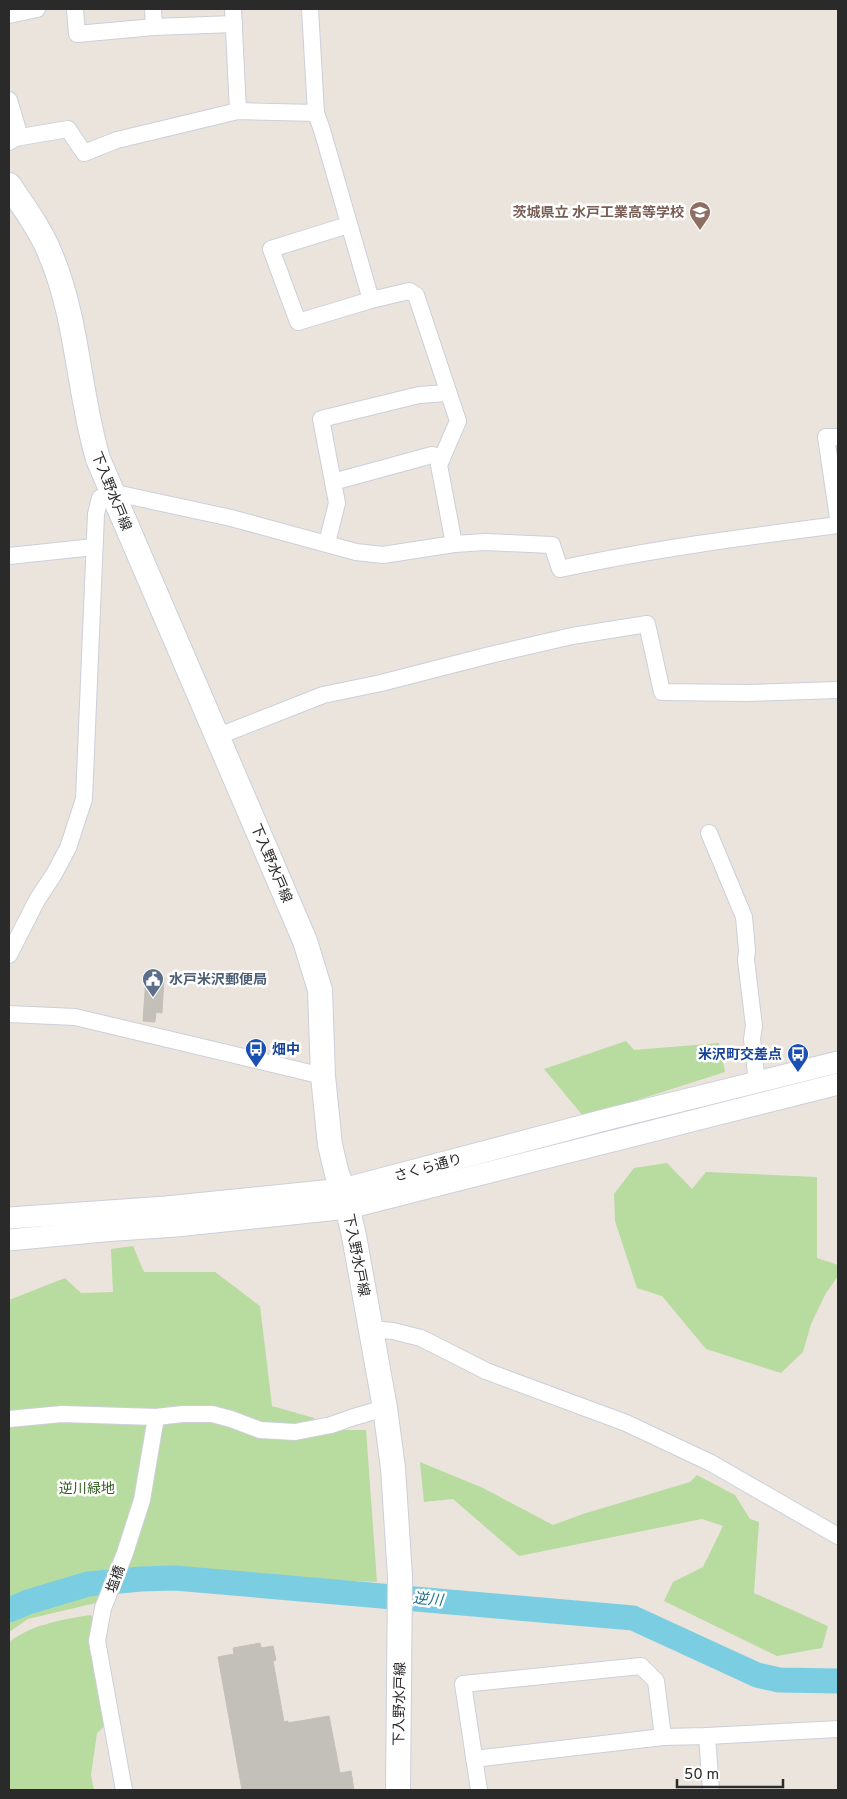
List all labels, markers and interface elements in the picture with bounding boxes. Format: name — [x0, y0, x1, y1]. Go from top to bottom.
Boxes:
school or university icon: 茨城県立 水戸工業高等学校 — [688, 200, 712, 231]
place label: 茨城県立 水戸工業高等学校 — [513, 204, 684, 222]
street label: 下入野水戸線 — [87, 449, 134, 534]
street label: 下入野水戸線 — [246, 822, 295, 906]
public building icon: 水戸米沢郵便局 — [141, 967, 165, 998]
place label: 水戸米沢郵便局 — [169, 972, 267, 989]
bus stop icon: 畑中 — [244, 1037, 268, 1068]
place label: 畑中 — [272, 1042, 300, 1059]
bus stop icon: 米沢町交差点 — [786, 1042, 810, 1073]
place label: 米沢町交差点 — [698, 1046, 782, 1064]
street label: さくら通り — [392, 1151, 464, 1186]
street label: 下入野水戸線 — [339, 1212, 372, 1298]
park label: 逆川緑地 — [59, 1481, 115, 1498]
street label: 塩橋 — [103, 1563, 129, 1596]
water label: 逆川 — [412, 1590, 446, 1611]
street label: 下入野水戸線 — [391, 1662, 410, 1746]
scale bar — [677, 1756, 783, 1788]
text: 50 m — [684, 1766, 719, 1785]

